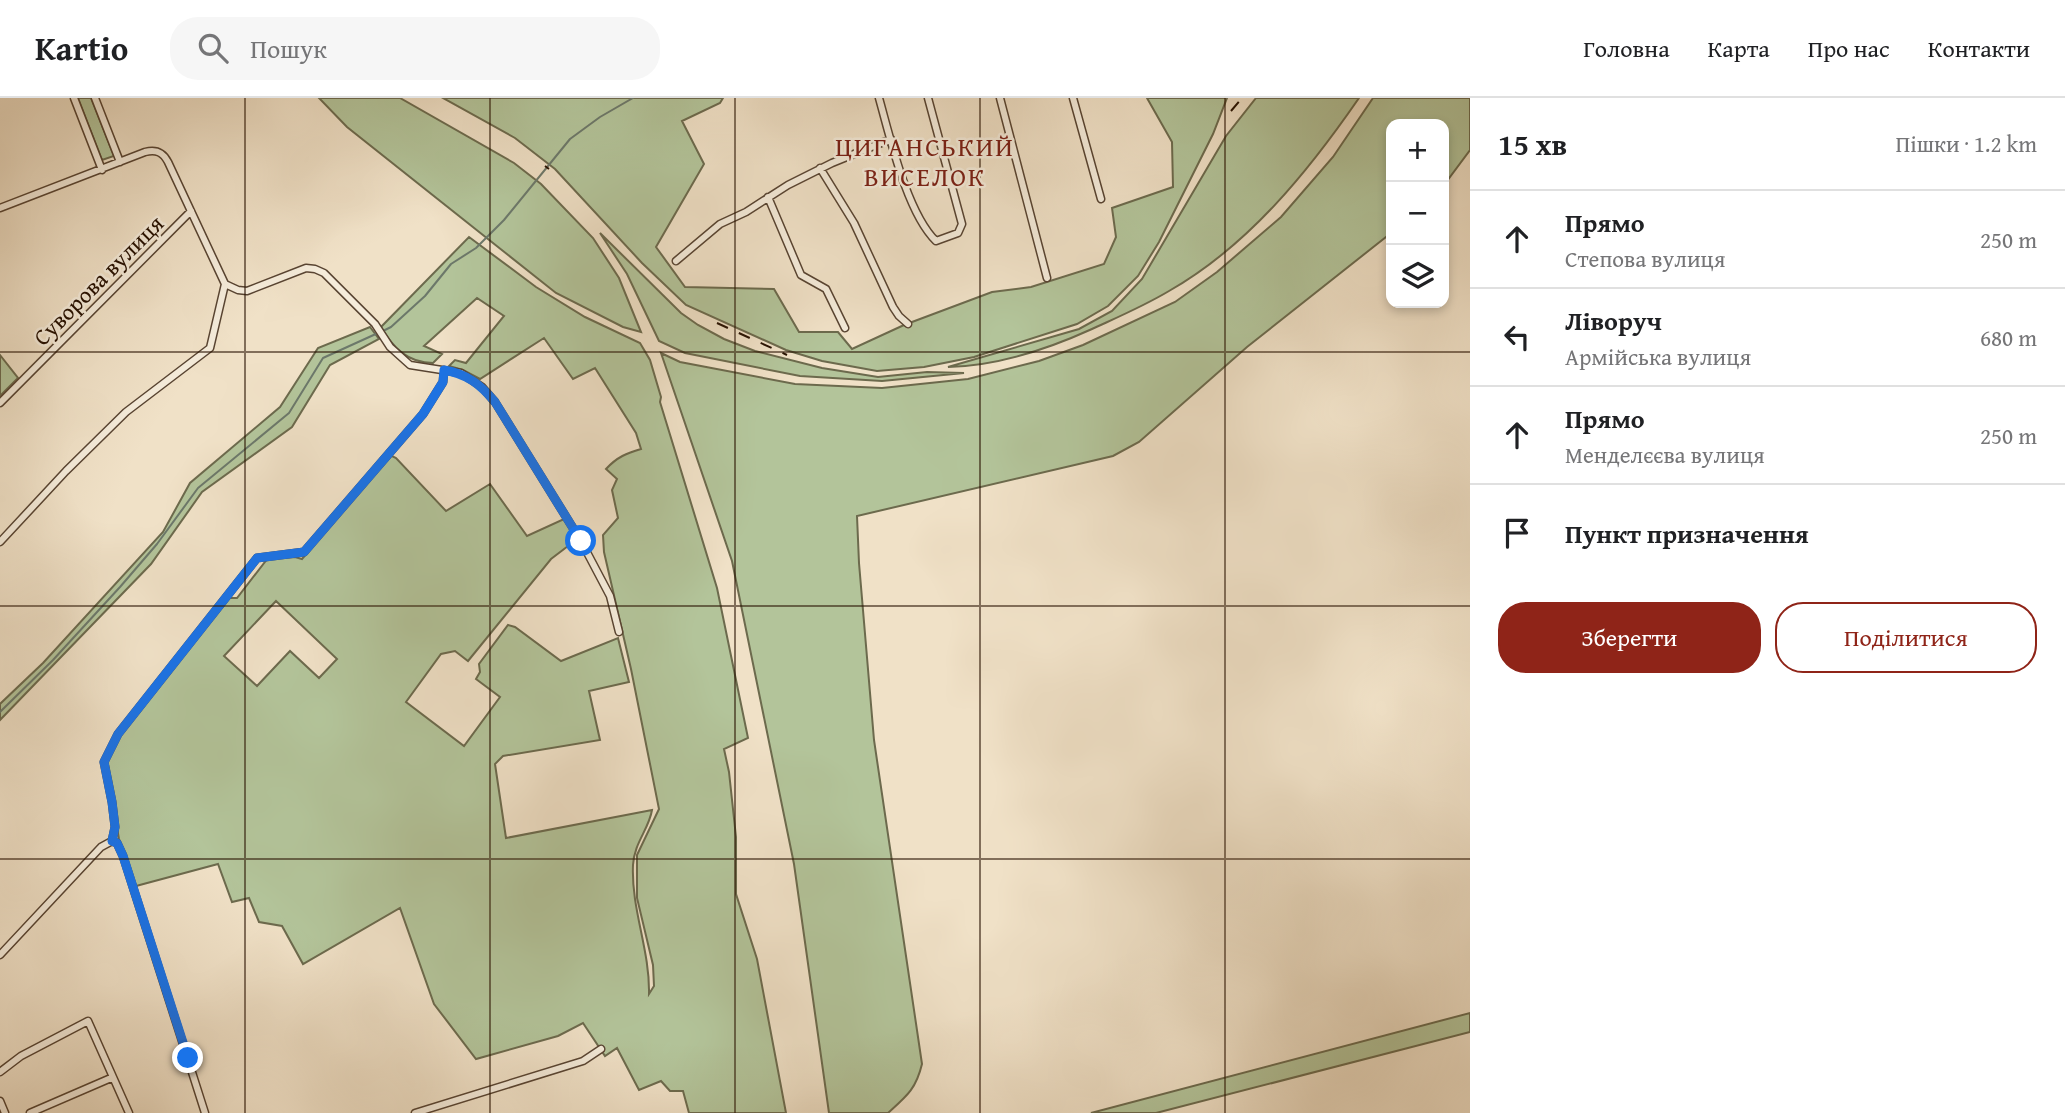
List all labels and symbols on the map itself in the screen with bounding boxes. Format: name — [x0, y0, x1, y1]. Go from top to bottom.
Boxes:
district label: ЦИГАНСЬКИЙ ВИСЕЛОК — [835, 127, 1015, 196]
street label: Суворова вулиця — [25, 207, 171, 353]
route start — [565, 525, 596, 556]
route end — [172, 1042, 203, 1073]

